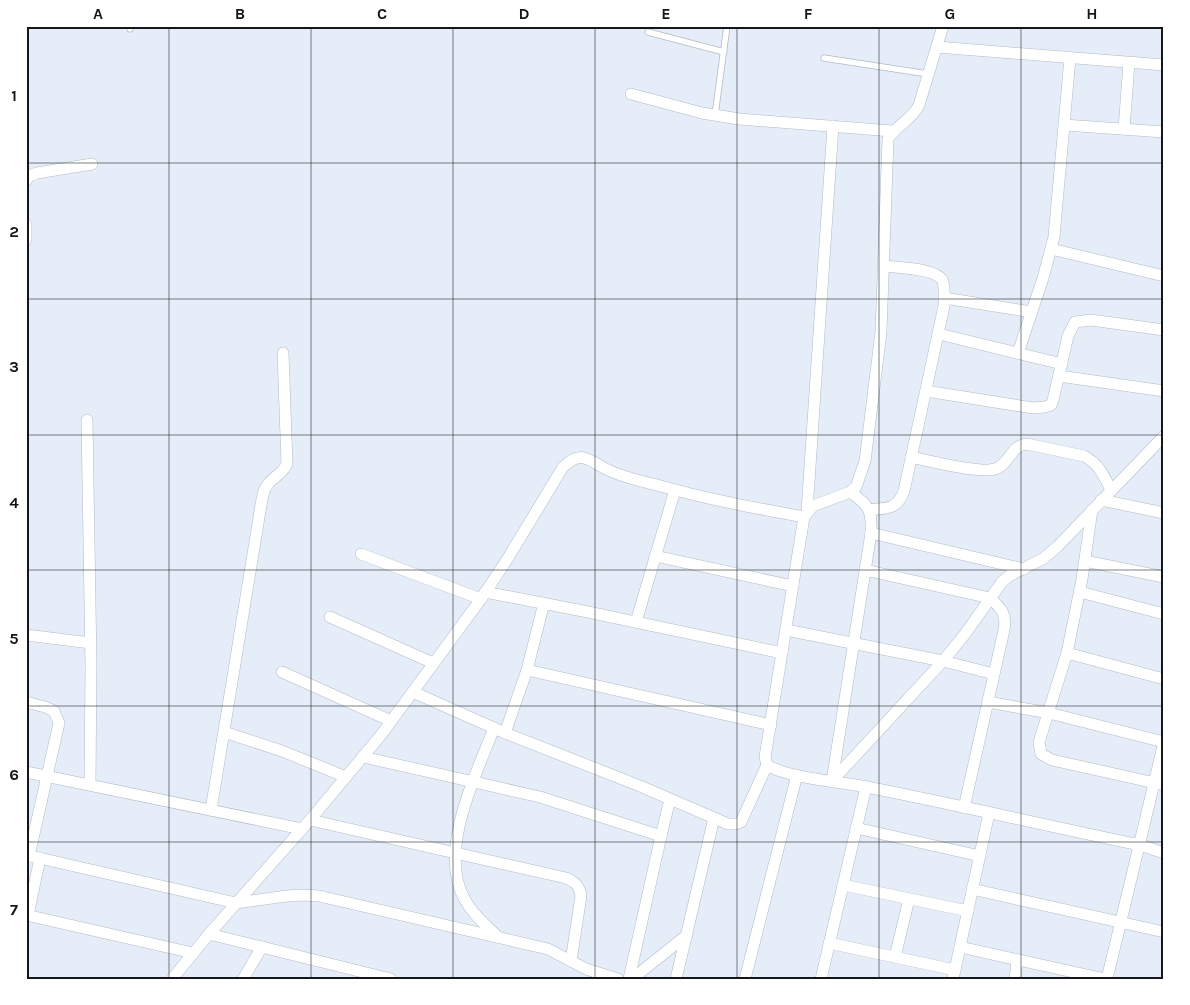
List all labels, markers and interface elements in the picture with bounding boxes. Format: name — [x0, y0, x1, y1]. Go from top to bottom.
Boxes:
text: A — [93, 4, 103, 23]
text: B — [235, 4, 245, 23]
text: C — [377, 4, 387, 23]
text: D — [519, 4, 530, 23]
text: E — [661, 4, 671, 23]
text: F — [804, 4, 813, 23]
text: G — [945, 4, 955, 23]
text: H — [1086, 4, 1098, 23]
text: 1 — [11, 86, 17, 105]
text: 2 — [9, 222, 19, 241]
text: 3 — [9, 357, 19, 376]
text: 4 — [9, 493, 19, 512]
text: 5 — [9, 629, 19, 648]
text: 6 — [9, 765, 19, 784]
text: 7 — [10, 900, 18, 919]

